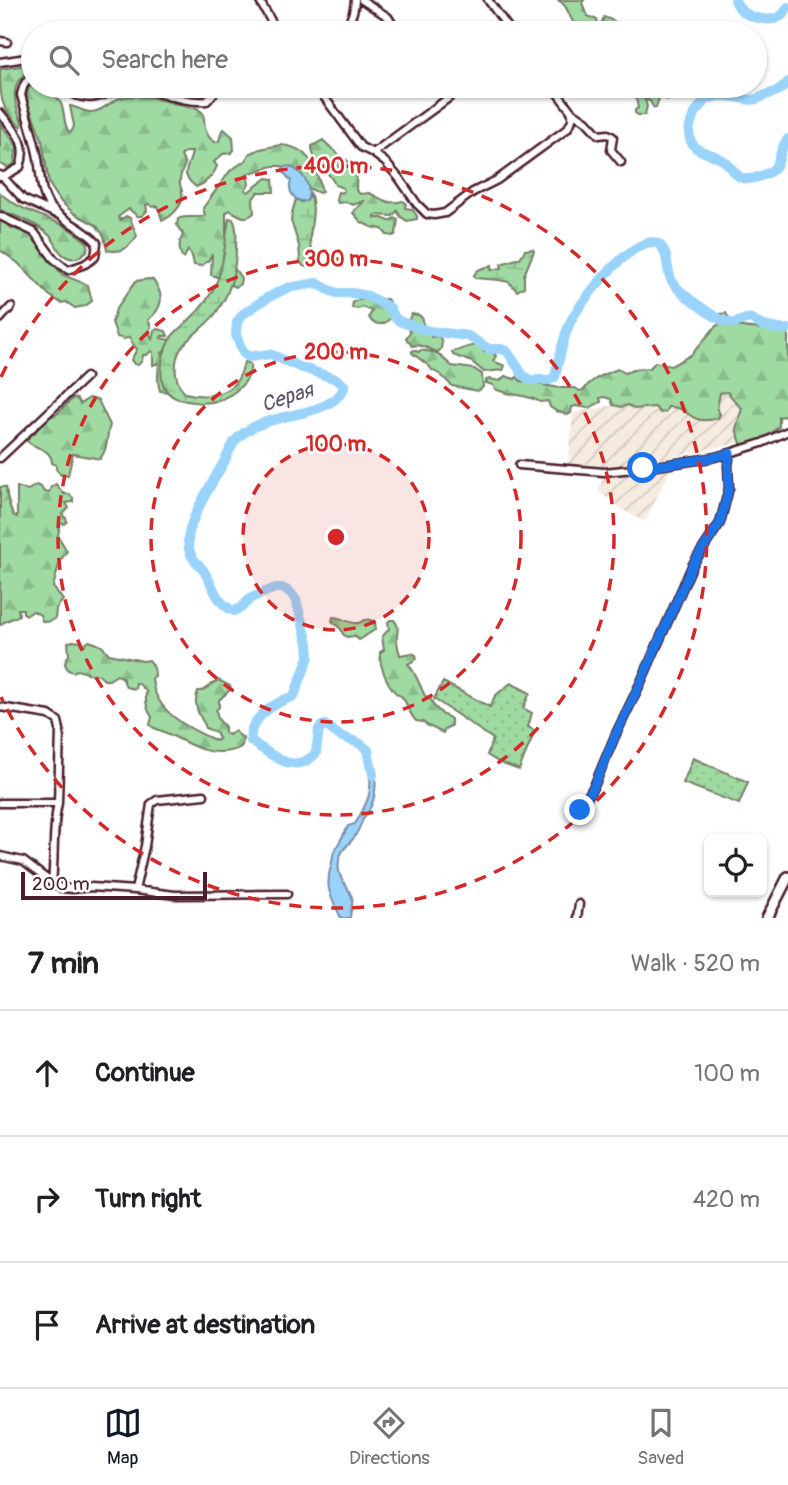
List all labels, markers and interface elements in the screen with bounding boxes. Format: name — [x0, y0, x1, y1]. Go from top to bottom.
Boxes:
search box — [21, 21, 767, 98]
icon: search — [45, 41, 83, 79]
text: Search here — [101, 44, 228, 76]
text: 400 m — [304, 153, 368, 180]
text: 300 m — [304, 246, 368, 273]
text: 200 m — [304, 339, 368, 366]
water label: Серая — [258, 376, 318, 418]
text: 100 m — [306, 431, 366, 458]
route start — [627, 452, 658, 483]
centre of rings — [324, 525, 348, 549]
route end — [564, 794, 595, 825]
map controls — [704, 834, 767, 897]
button: locate — [704, 834, 767, 897]
scale bar — [21, 869, 206, 901]
text: 200 m — [32, 872, 90, 896]
text: 7 min — [28, 945, 99, 982]
text: Walk · 520 m — [631, 949, 760, 978]
icon: ahead — [28, 1054, 66, 1092]
text: Continue — [95, 1057, 195, 1089]
text: 100 m — [694, 1059, 760, 1088]
icon: right — [28, 1180, 66, 1218]
text: Turn right — [95, 1183, 201, 1215]
text: 420 m — [693, 1185, 760, 1214]
icon: arrive — [28, 1306, 66, 1344]
text: Arrive at destination — [95, 1309, 315, 1341]
tab: Map — [104, 1404, 142, 1470]
tab: Directions — [349, 1404, 430, 1470]
tab: Saved — [637, 1404, 684, 1470]

